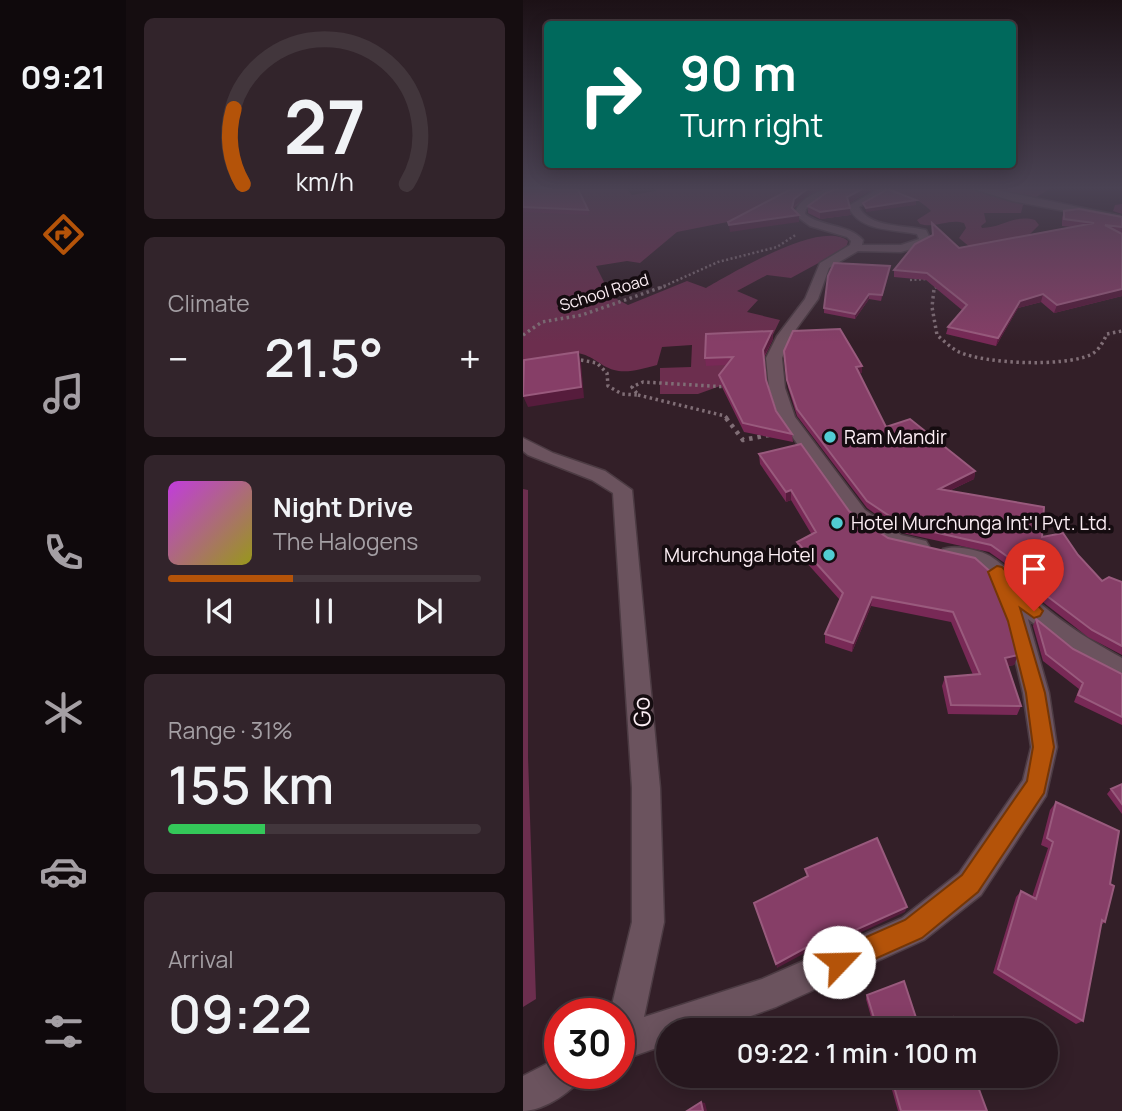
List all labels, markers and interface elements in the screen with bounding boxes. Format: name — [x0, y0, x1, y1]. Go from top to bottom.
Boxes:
text: 90 m — [680, 39, 797, 106]
icon: right — [565, 49, 656, 140]
text: 09:21 — [21, 55, 105, 99]
text: 27 — [283, 77, 366, 177]
text: Turn right — [680, 103, 823, 147]
text: km/h — [295, 164, 354, 199]
icon: directions — [39, 210, 88, 259]
street label: School Road — [557, 268, 651, 316]
text: Climate — [168, 287, 250, 319]
text: 21.5° — [264, 322, 383, 393]
text: − — [168, 332, 189, 384]
text: + — [459, 332, 481, 384]
icon: music — [39, 369, 88, 418]
place label: Ram Mandir — [844, 424, 947, 450]
marker: Ram Mandir — [822, 429, 838, 445]
text: Night Drive — [273, 489, 413, 525]
place label: Hotel Murchunga Int'l Pvt. Ltd. — [851, 510, 1112, 536]
marker: Hotel Murchunga Int'l Pvt. Ltd. — [829, 515, 845, 531]
text: The Halogens — [273, 525, 418, 557]
icon: phone — [39, 528, 88, 577]
pin — [1004, 539, 1064, 611]
place label: Murchunga Hotel — [664, 542, 815, 568]
marker: Murchunga Hotel — [821, 547, 837, 563]
icon: arrive — [1015, 550, 1053, 588]
icon: previous — [201, 592, 239, 630]
icon: pause — [305, 592, 343, 630]
icon: next — [410, 592, 448, 630]
icon: climate — [39, 688, 88, 737]
street label: Go — [624, 696, 658, 728]
text: Range · 31% — [168, 714, 293, 746]
text: 155 km — [168, 749, 334, 820]
icon: car — [39, 847, 88, 896]
position arrow — [802, 925, 876, 999]
text: Arrival — [168, 943, 234, 975]
text: 09:22 — [168, 978, 312, 1049]
speed limit sign: 30 — [544, 998, 635, 1089]
icon: filters — [39, 1007, 88, 1056]
text: 09:22 · 1 min · 100 m — [737, 1035, 977, 1071]

